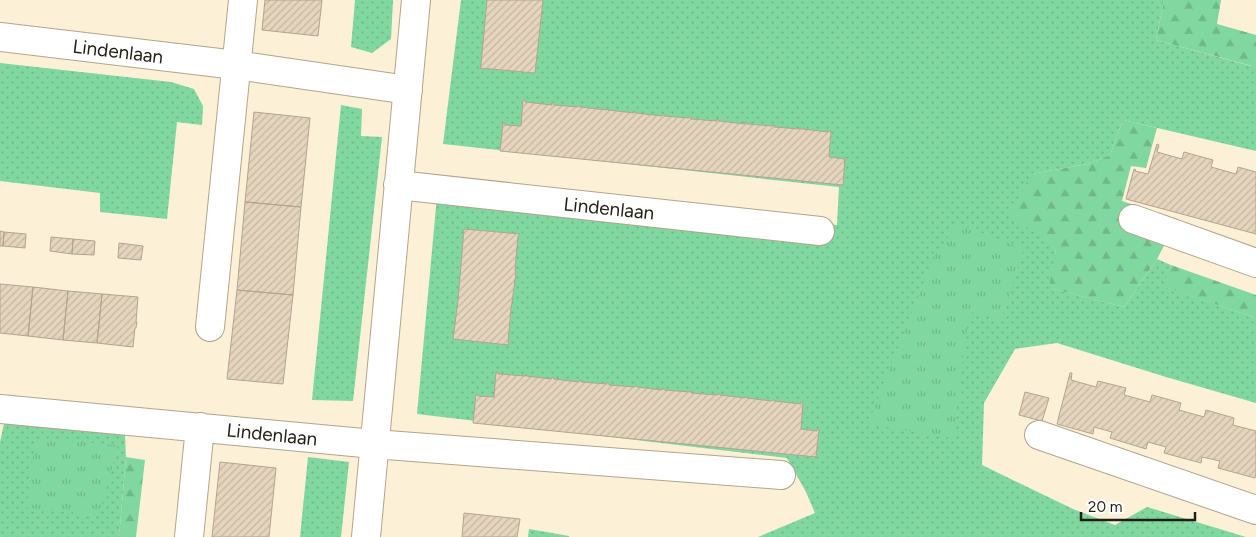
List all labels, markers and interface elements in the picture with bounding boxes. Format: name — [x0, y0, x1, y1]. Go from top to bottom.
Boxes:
street label: Lindenlaan — [71, 35, 165, 68]
street label: Lindenlaan — [562, 192, 655, 225]
street label: Lindenlaan — [225, 418, 318, 451]
scale bar — [1081, 490, 1195, 522]
text: 20 m — [1088, 498, 1122, 516]

